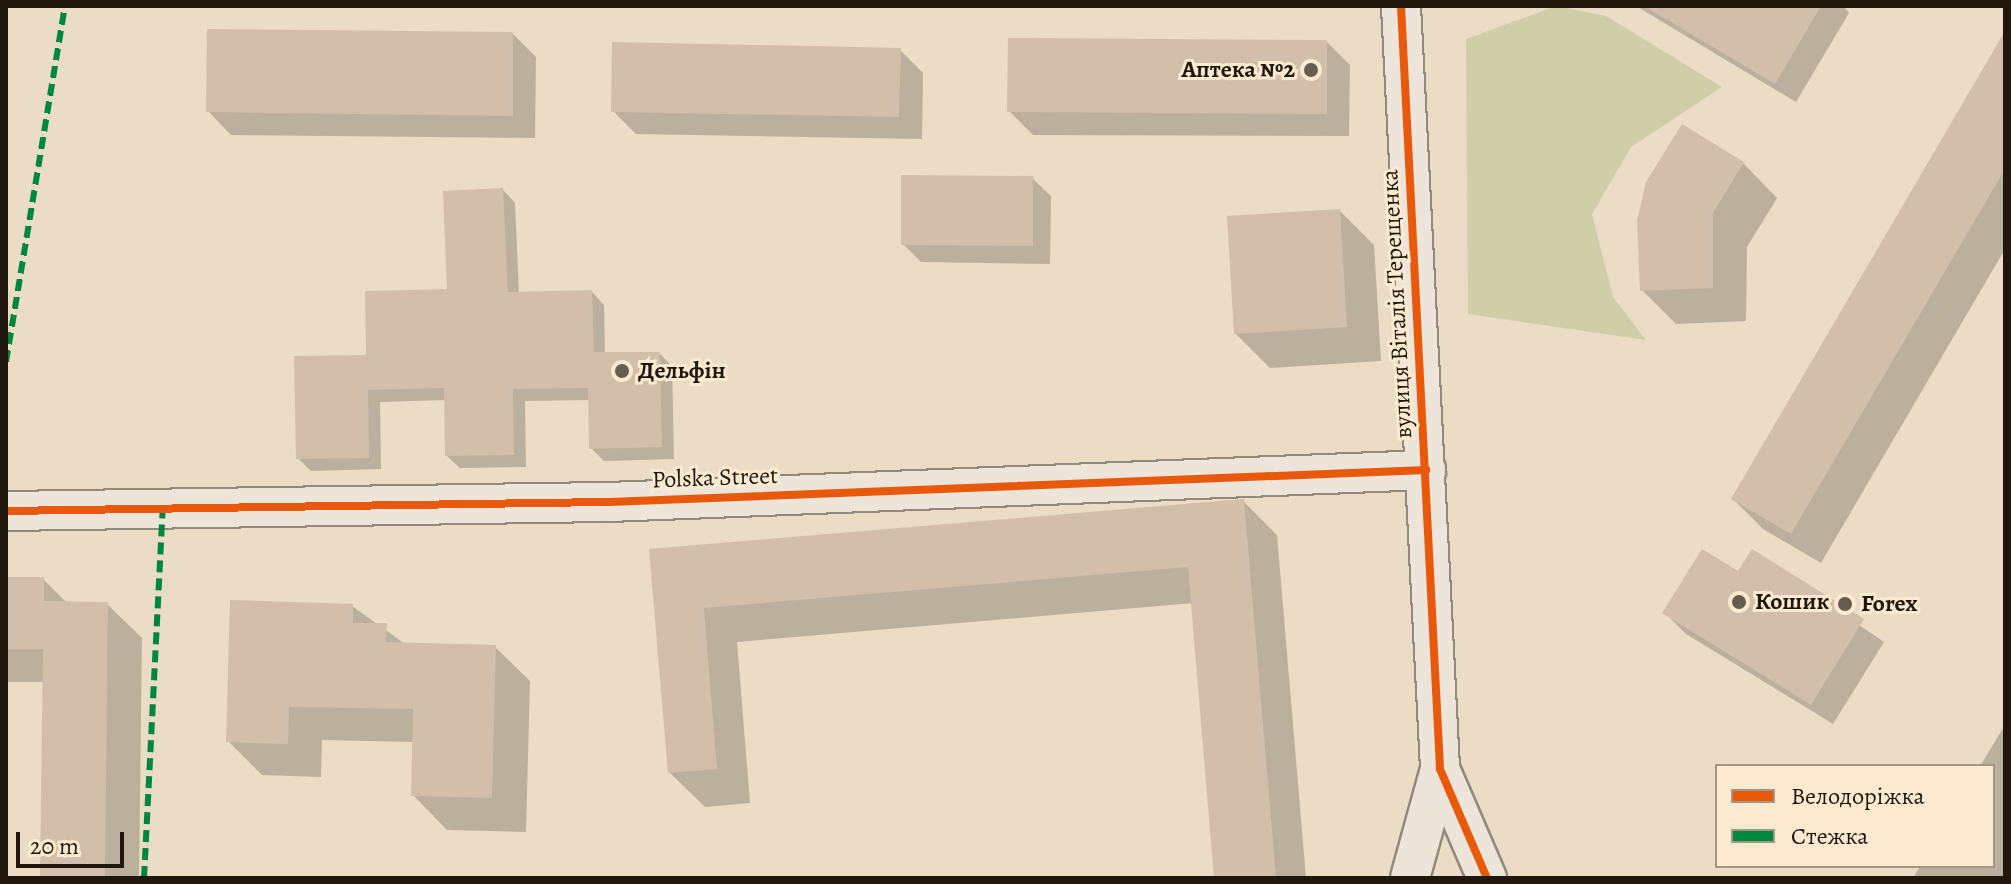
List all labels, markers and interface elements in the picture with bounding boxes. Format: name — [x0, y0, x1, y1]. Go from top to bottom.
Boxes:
place label: Аптека №2 — [1181, 56, 1295, 84]
marker: Аптека №2 — [1302, 61, 1320, 79]
street label: вулиця Віталія Терещенка — [1376, 169, 1418, 439]
place label: Дельфін — [638, 357, 726, 385]
marker: Дельфін — [613, 362, 631, 380]
street label: Polska Street — [652, 461, 778, 495]
place label: Кошик — [1755, 588, 1829, 616]
place label: Forex — [1861, 590, 1917, 618]
marker: Кошик — [1730, 593, 1748, 611]
marker: Forex — [1836, 595, 1854, 613]
legend — [1715, 764, 1995, 868]
text: Велодоріжка — [1791, 780, 1925, 812]
scale bar — [20, 816, 128, 866]
text: Стежка — [1791, 820, 1868, 852]
text: 20 m — [30, 830, 79, 862]

